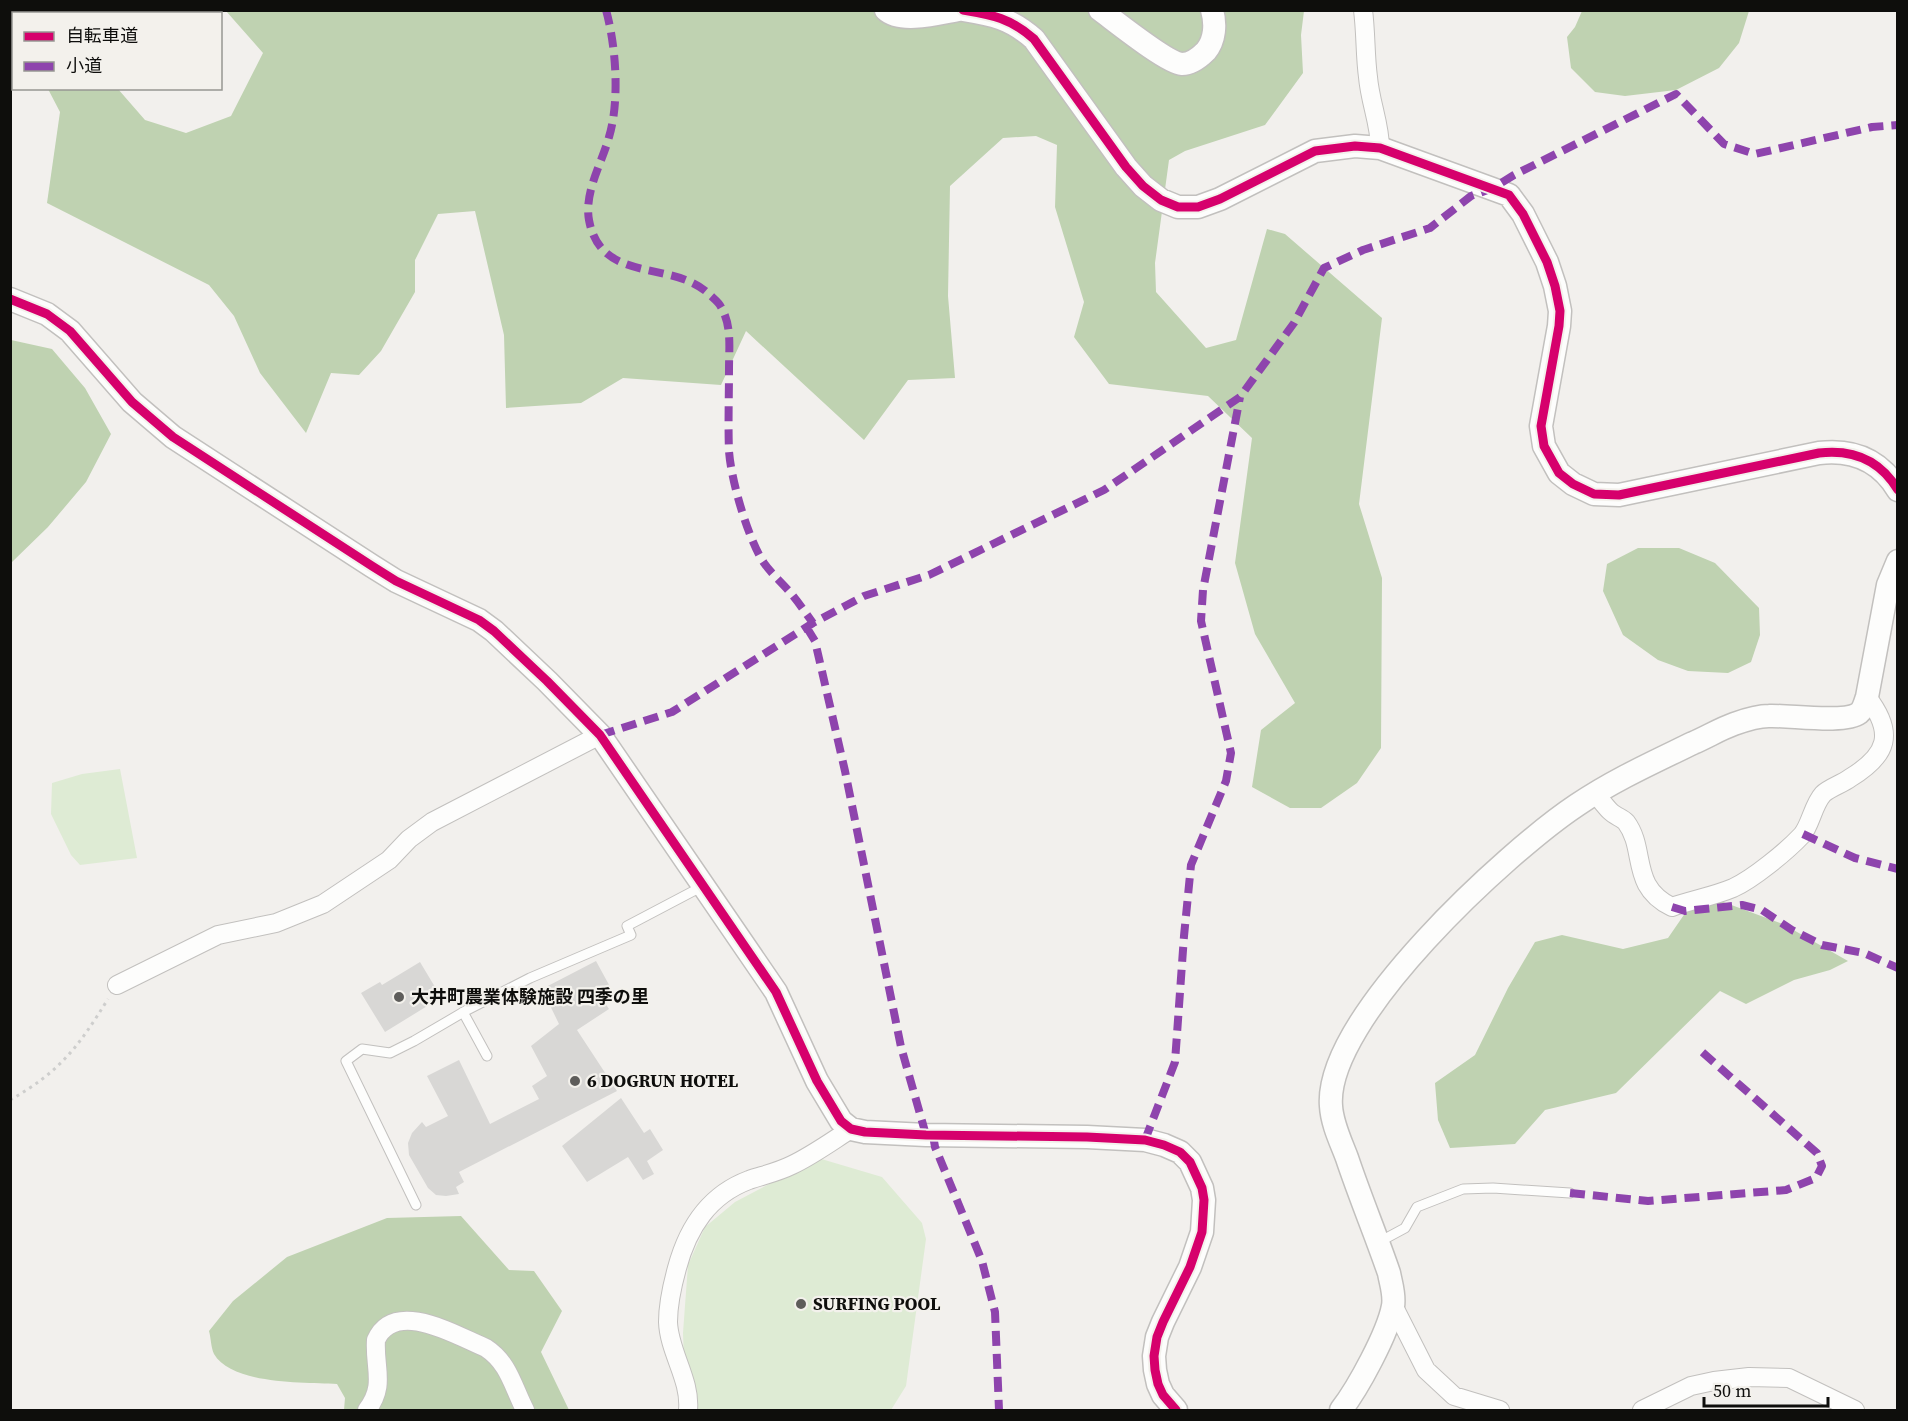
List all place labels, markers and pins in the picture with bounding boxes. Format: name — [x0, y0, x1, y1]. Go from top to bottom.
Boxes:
place label: 大井町農業体験施設 四季の里 — [411, 984, 649, 1009]
marker: 大井町農業体験施設 四季の里 — [392, 990, 406, 1004]
place label: 6 DOGRUN HOTEL — [587, 1068, 739, 1093]
marker: 6 DOGRUN HOTEL — [568, 1074, 582, 1088]
place label: SURFING POOL — [813, 1291, 941, 1316]
marker: SURFING POOL — [794, 1297, 808, 1311]

